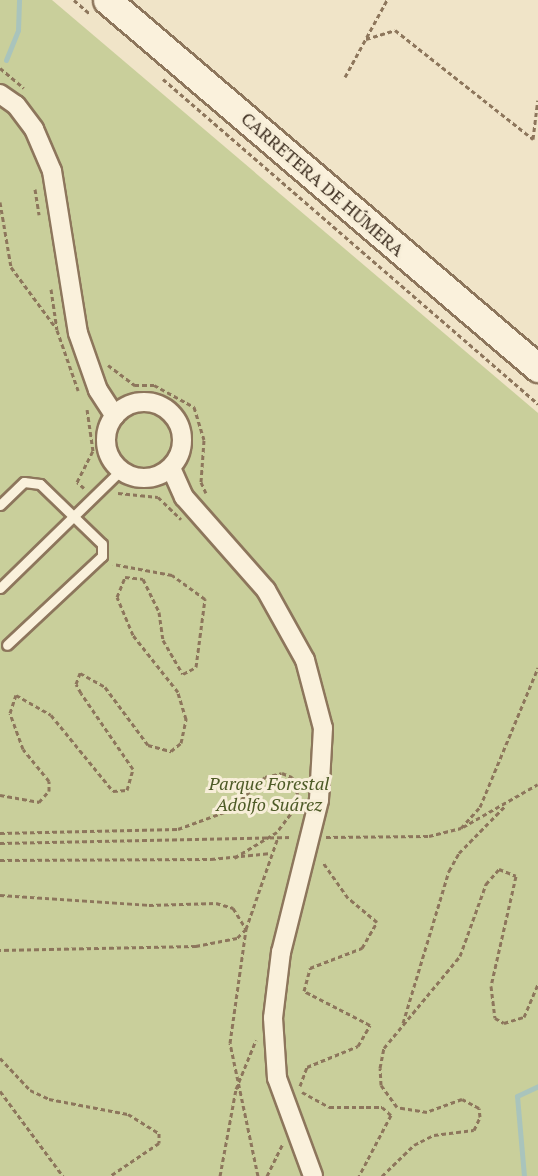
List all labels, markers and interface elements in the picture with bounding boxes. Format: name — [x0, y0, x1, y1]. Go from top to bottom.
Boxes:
street label: CARRETERA DE HÚMERA — [237, 107, 409, 261]
park label: Parque Forestal Adolfo Suárez — [209, 773, 329, 816]

